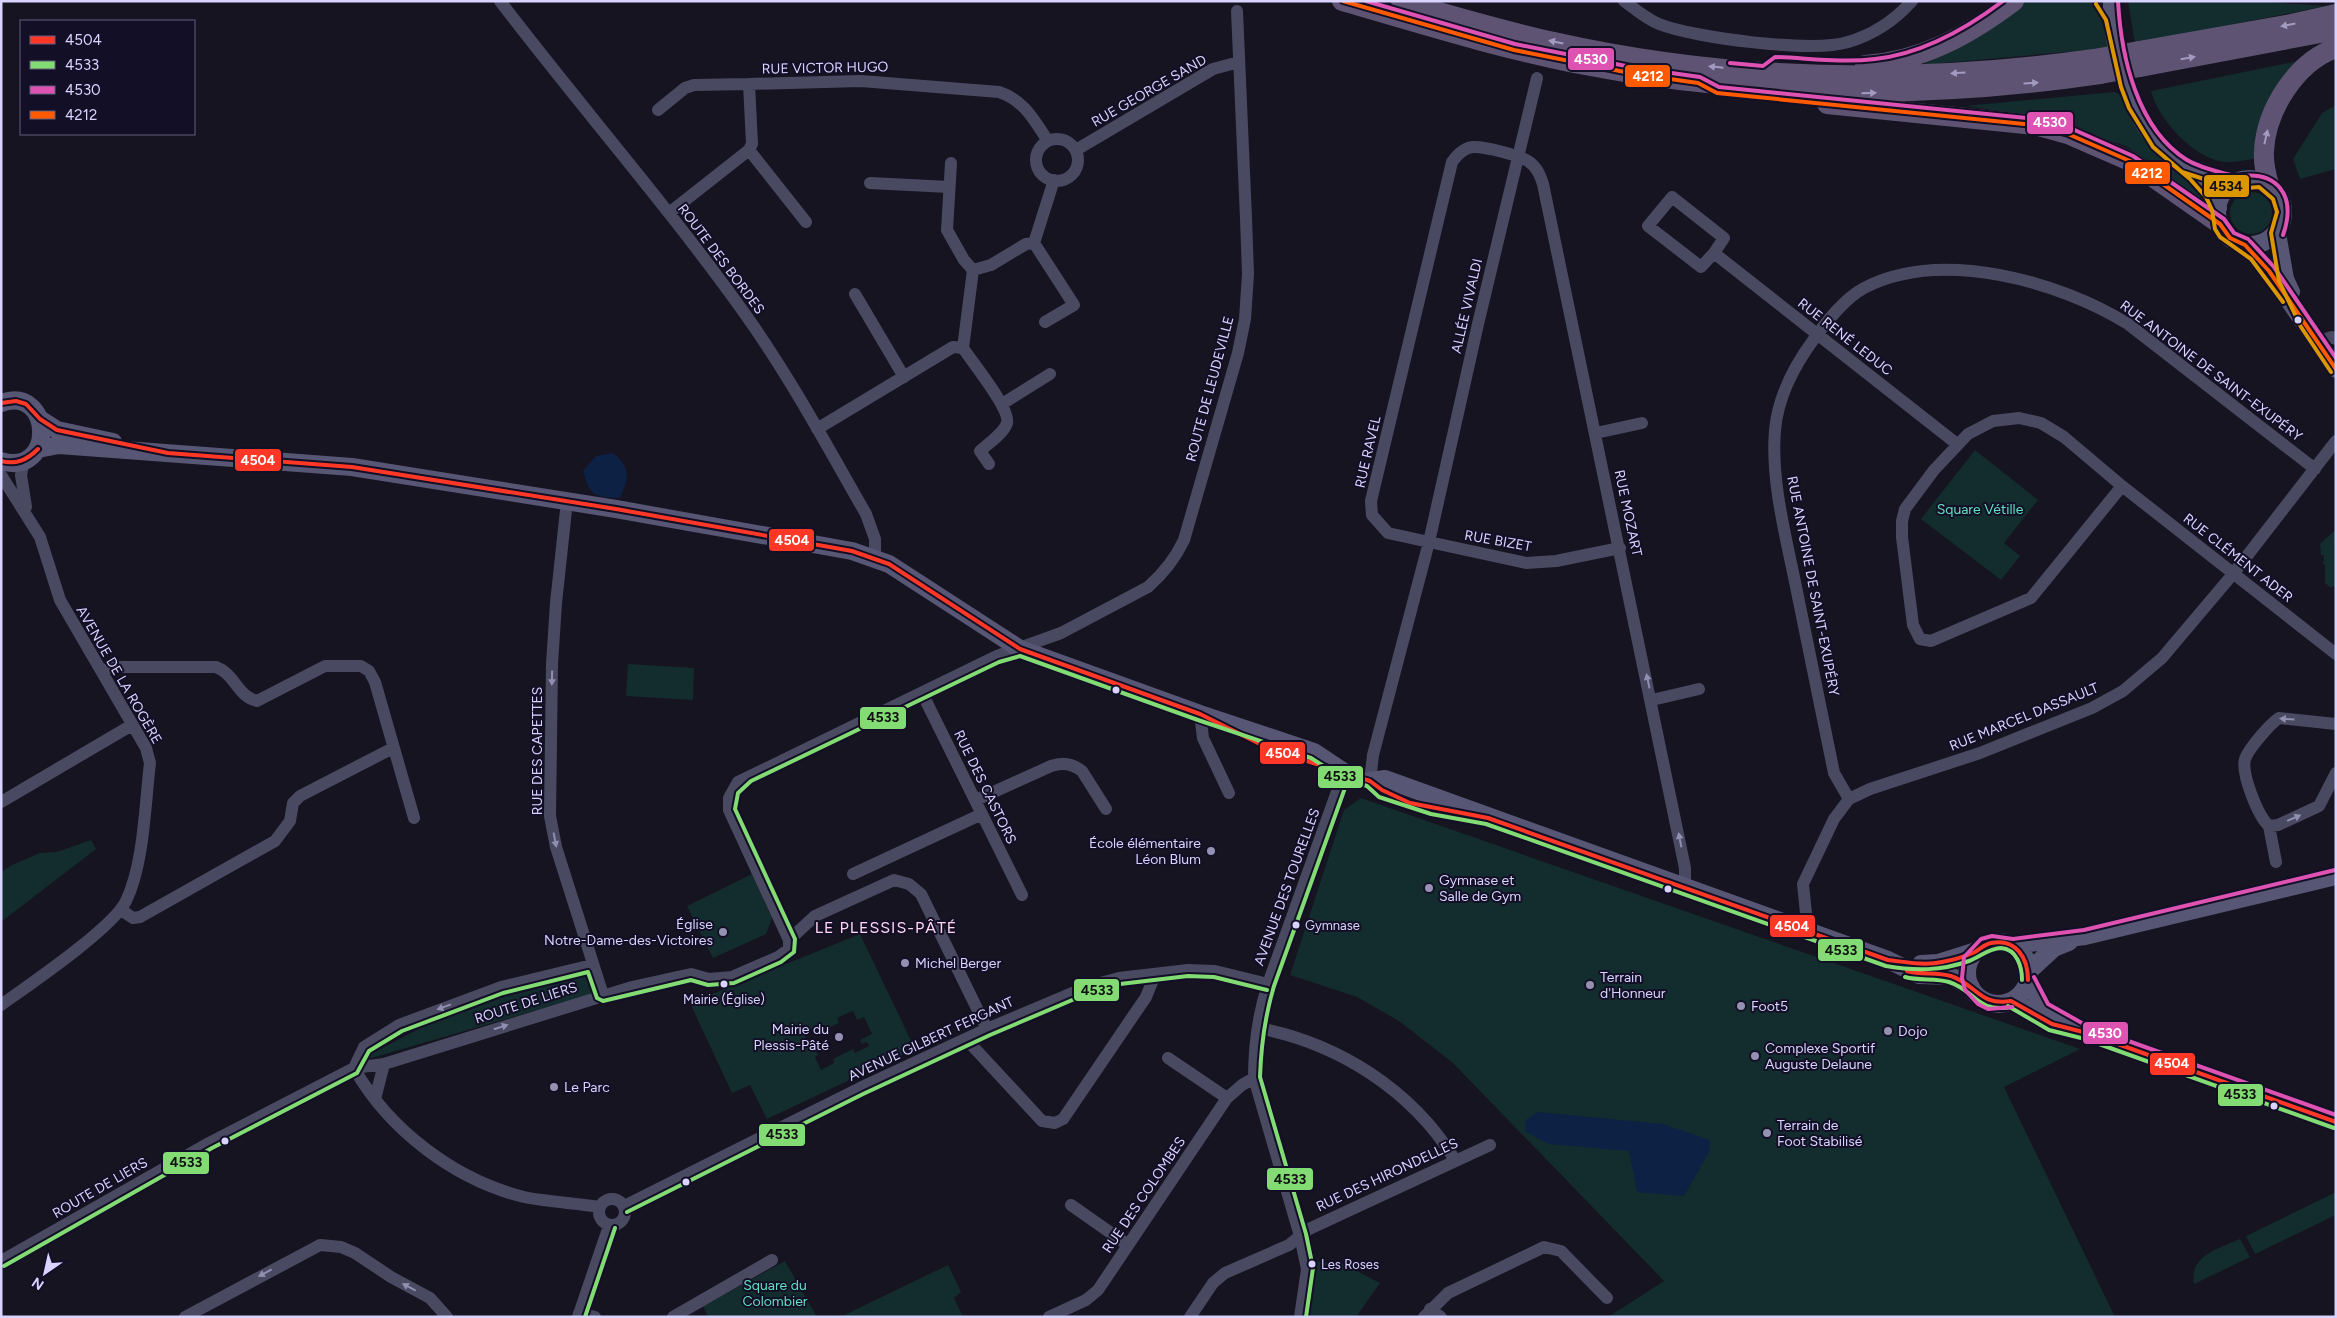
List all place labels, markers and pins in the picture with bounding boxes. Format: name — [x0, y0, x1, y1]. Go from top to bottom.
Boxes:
unlabelled marker — [2293, 315, 2303, 325]
unlabelled marker — [1111, 685, 1121, 695]
place label: École élémentaire Léon Blum — [1089, 835, 1201, 868]
marker: École élémentaire Léon Blum — [1205, 845, 1217, 857]
place label: Gymnase et Salle de Gym — [1439, 872, 1521, 905]
marker: Gymnase et Salle de Gym — [1423, 882, 1435, 894]
unlabelled marker — [1663, 884, 1673, 894]
place label: Église Notre-Dame-des-Victoires — [544, 916, 713, 949]
place label: Gymnase — [1305, 918, 1360, 933]
marker: Gymnase — [1291, 920, 1301, 930]
marker: Église Notre-Dame-des-Victoires — [717, 926, 729, 938]
place label: Michel Berger — [915, 955, 1001, 972]
marker: Michel Berger — [899, 957, 911, 969]
place label: Terrain d'Honneur — [1600, 969, 1666, 1002]
marker: Mairie (Église) — [719, 979, 729, 989]
marker: Terrain d'Honneur — [1584, 979, 1596, 991]
place label: Mairie (Église) — [683, 992, 765, 1007]
place label: Foot5 — [1751, 998, 1788, 1015]
marker: Foot5 — [1735, 1000, 1747, 1012]
place label: Mairie du Plessis-Pâté — [754, 1021, 829, 1054]
place label: Dojo — [1898, 1023, 1928, 1040]
marker: Dojo — [1882, 1025, 1894, 1037]
marker: Mairie du Plessis-Pâté — [833, 1031, 845, 1043]
place label: Complexe Sportif Auguste Delaune — [1765, 1040, 1876, 1073]
marker: Complexe Sportif Auguste Delaune — [1749, 1050, 1761, 1062]
place label: Le Parc — [564, 1079, 610, 1096]
marker: Le Parc — [548, 1081, 560, 1093]
unlabelled marker — [2269, 1101, 2279, 1111]
place label: Terrain de Foot Stabilisé — [1777, 1117, 1863, 1150]
marker: Terrain de Foot Stabilisé — [1761, 1127, 1773, 1139]
unlabelled marker — [220, 1136, 230, 1146]
unlabelled marker — [681, 1177, 691, 1187]
place label: Les Roses — [1321, 1257, 1379, 1272]
marker: Les Roses — [1307, 1259, 1317, 1269]

